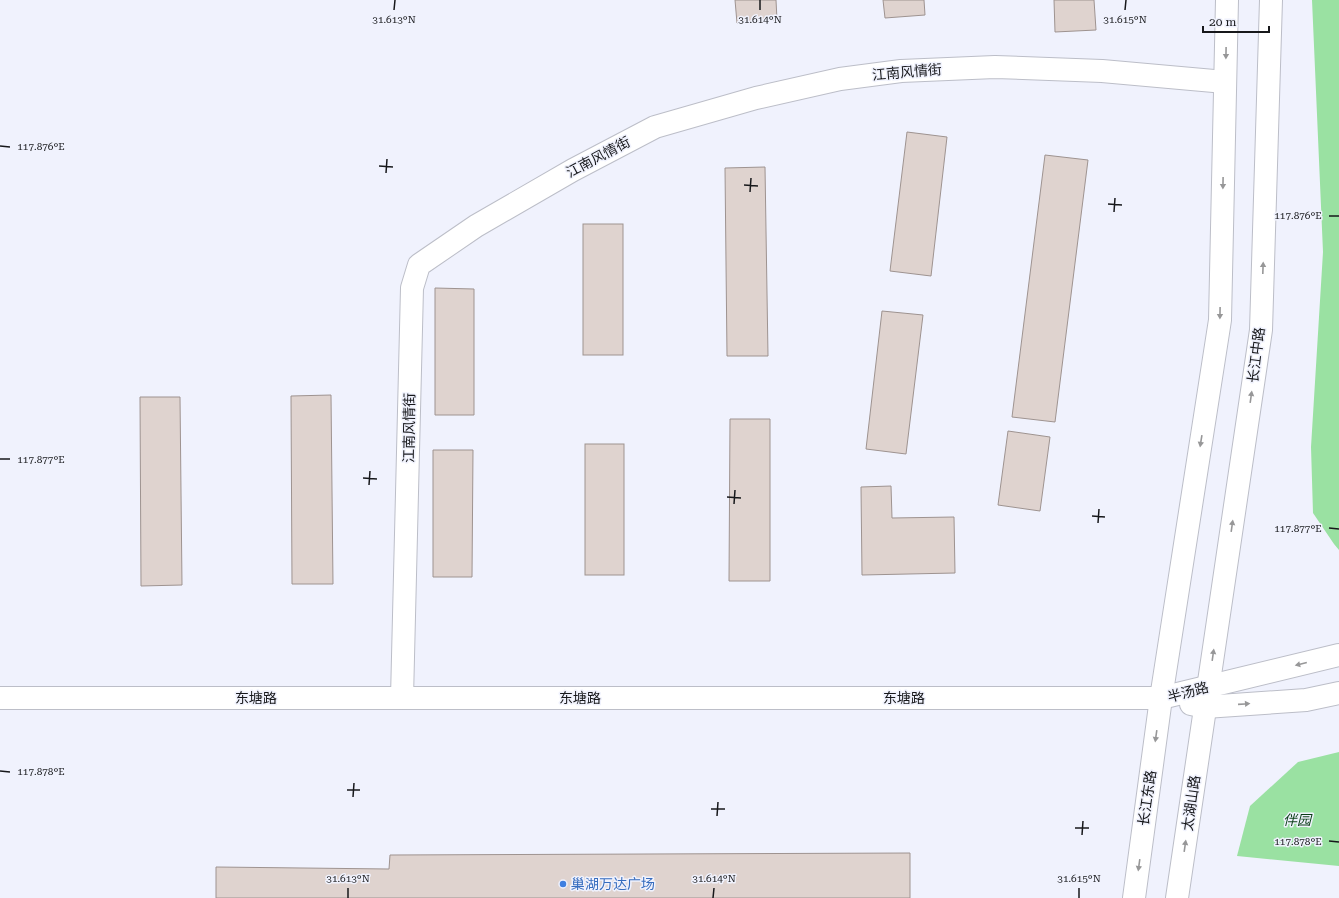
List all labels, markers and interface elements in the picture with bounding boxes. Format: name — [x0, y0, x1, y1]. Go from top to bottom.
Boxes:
scale bar — [1203, 8, 1269, 34]
text: 31.613°N — [372, 14, 416, 25]
text: 31.614°N — [738, 14, 782, 25]
text: 31.615°N — [1103, 14, 1147, 25]
text: 20 m — [1209, 15, 1236, 29]
one-way arrow — [1223, 47, 1229, 60]
street label: 江南风情街 — [871, 61, 943, 83]
street label: 江南风情街 — [563, 134, 633, 180]
text: 117.876°E — [17, 141, 65, 152]
one-way arrow — [1220, 177, 1226, 190]
text: 117.876°E — [1274, 210, 1322, 221]
one-way arrow — [1259, 262, 1266, 274]
one-way arrow — [1217, 307, 1223, 320]
street label: 长江中路 — [1245, 326, 1267, 384]
one-way arrow — [1248, 391, 1254, 403]
street label: 江南风情街 — [400, 393, 418, 463]
one-way arrow — [1198, 435, 1204, 448]
text: 117.877°E — [17, 454, 65, 465]
one-way arrow — [1229, 520, 1235, 532]
text: 117.877°E — [1274, 523, 1322, 534]
one-way arrow — [1210, 649, 1216, 661]
one-way arrow — [1295, 661, 1307, 667]
street label: 半汤路 — [1166, 679, 1210, 705]
street label: 东塘路 — [235, 690, 277, 706]
street label: 东塘路 — [559, 690, 601, 706]
street label: 东塘路 — [883, 690, 925, 706]
one-way arrow — [1238, 701, 1250, 708]
one-way arrow — [1152, 730, 1159, 743]
text: 117.878°E — [17, 766, 65, 777]
street label: 长江东路 — [1135, 769, 1159, 827]
street label: 太湖山路 — [1179, 774, 1203, 832]
park label: 伴园 — [1283, 812, 1313, 828]
text: 117.878°E — [1274, 836, 1322, 847]
one-way arrow — [1182, 839, 1188, 852]
one-way arrow — [1135, 859, 1142, 871]
text: 31.613°N — [326, 873, 370, 884]
text: 31.614°N — [692, 873, 736, 884]
text: 31.615°N — [1057, 873, 1101, 884]
place label: 巢湖万达广场 — [571, 876, 655, 892]
marker: 巢湖万达广场 — [558, 879, 568, 889]

